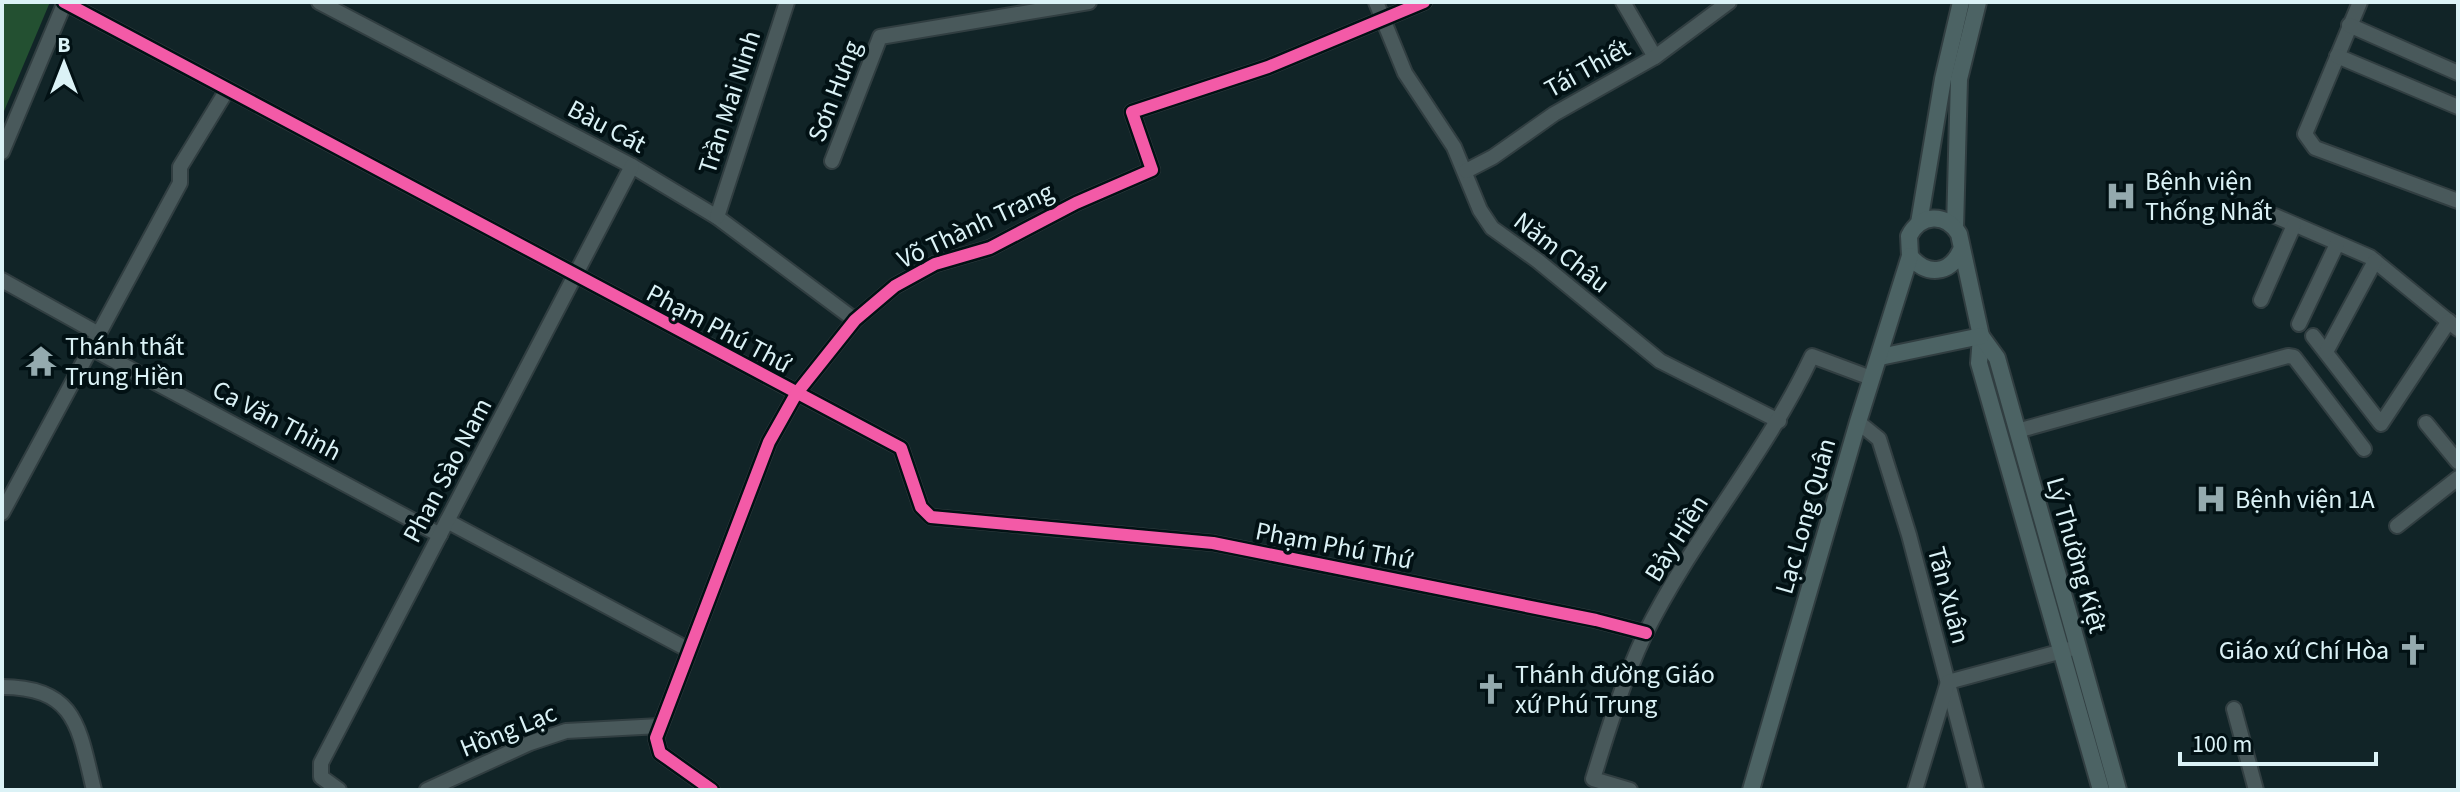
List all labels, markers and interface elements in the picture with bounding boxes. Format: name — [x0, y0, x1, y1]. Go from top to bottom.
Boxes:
north arrow — [24, 24, 104, 104]
street label: Trần Mai Ninh — [689, 26, 770, 179]
text: B — [57, 29, 71, 61]
street label: Tái Thiết — [1538, 30, 1637, 107]
street label: Sơn Hưng — [798, 35, 871, 147]
street label: Bàu Cát — [561, 90, 653, 163]
place label: Bệnh viện Thống Nhất — [2145, 163, 2272, 230]
street label: Võ Thành Trang — [891, 173, 1059, 278]
hospital icon: Bệnh viện Thống Nhất — [2104, 179, 2138, 213]
street label: Năm Châu — [1506, 203, 1618, 302]
street label: Phạm Phú Thứ — [640, 275, 798, 383]
place label: Thánh thất Trung Hiền — [65, 328, 184, 395]
temple icon: Thánh thất Trung Hiền — [24, 344, 58, 378]
street label: Ca Văn Thỉnh — [206, 371, 348, 470]
street label: Phan Sào Nam — [394, 391, 501, 549]
street label: Lạc Long Quân — [1766, 434, 1845, 598]
street label: Lý Thường Kiệt — [2037, 473, 2117, 638]
place label: Bệnh viện 1A — [2235, 481, 2376, 518]
hospital icon: Bệnh viện 1A — [2194, 482, 2228, 516]
street label: Bảy Hiền — [1635, 488, 1718, 589]
street label: Phạm Phú Thứ — [1252, 512, 1416, 579]
street label: Tân Xuân — [1918, 542, 1979, 648]
place label: Giáo xứ Chí Hòa — [2219, 632, 2389, 669]
church icon: Giáo xứ Chí Hòa — [2396, 633, 2430, 667]
place label: Thánh đường Giáo xứ Phú Trung — [1515, 656, 1715, 723]
church icon: Thánh đường Giáo xứ Phú Trung — [1474, 672, 1508, 706]
street label: Hồng Lạc — [454, 694, 562, 767]
scale bar — [2180, 716, 2376, 766]
text: 100 m — [2192, 727, 2252, 762]

